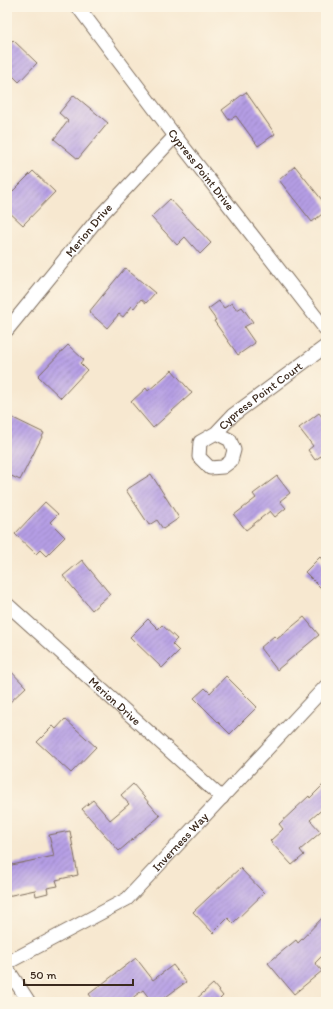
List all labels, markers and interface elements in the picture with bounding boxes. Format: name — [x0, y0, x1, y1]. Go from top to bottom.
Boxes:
street label: Cypress Point Drive — [165, 126, 237, 213]
street label: Merion Drive — [62, 200, 115, 260]
street label: Cypress Point Court — [216, 359, 306, 433]
street label: Merion Drive — [86, 674, 144, 728]
street label: Inverness Way — [149, 809, 211, 874]
scale bar — [24, 961, 133, 987]
text: 50 m — [30, 968, 56, 982]

